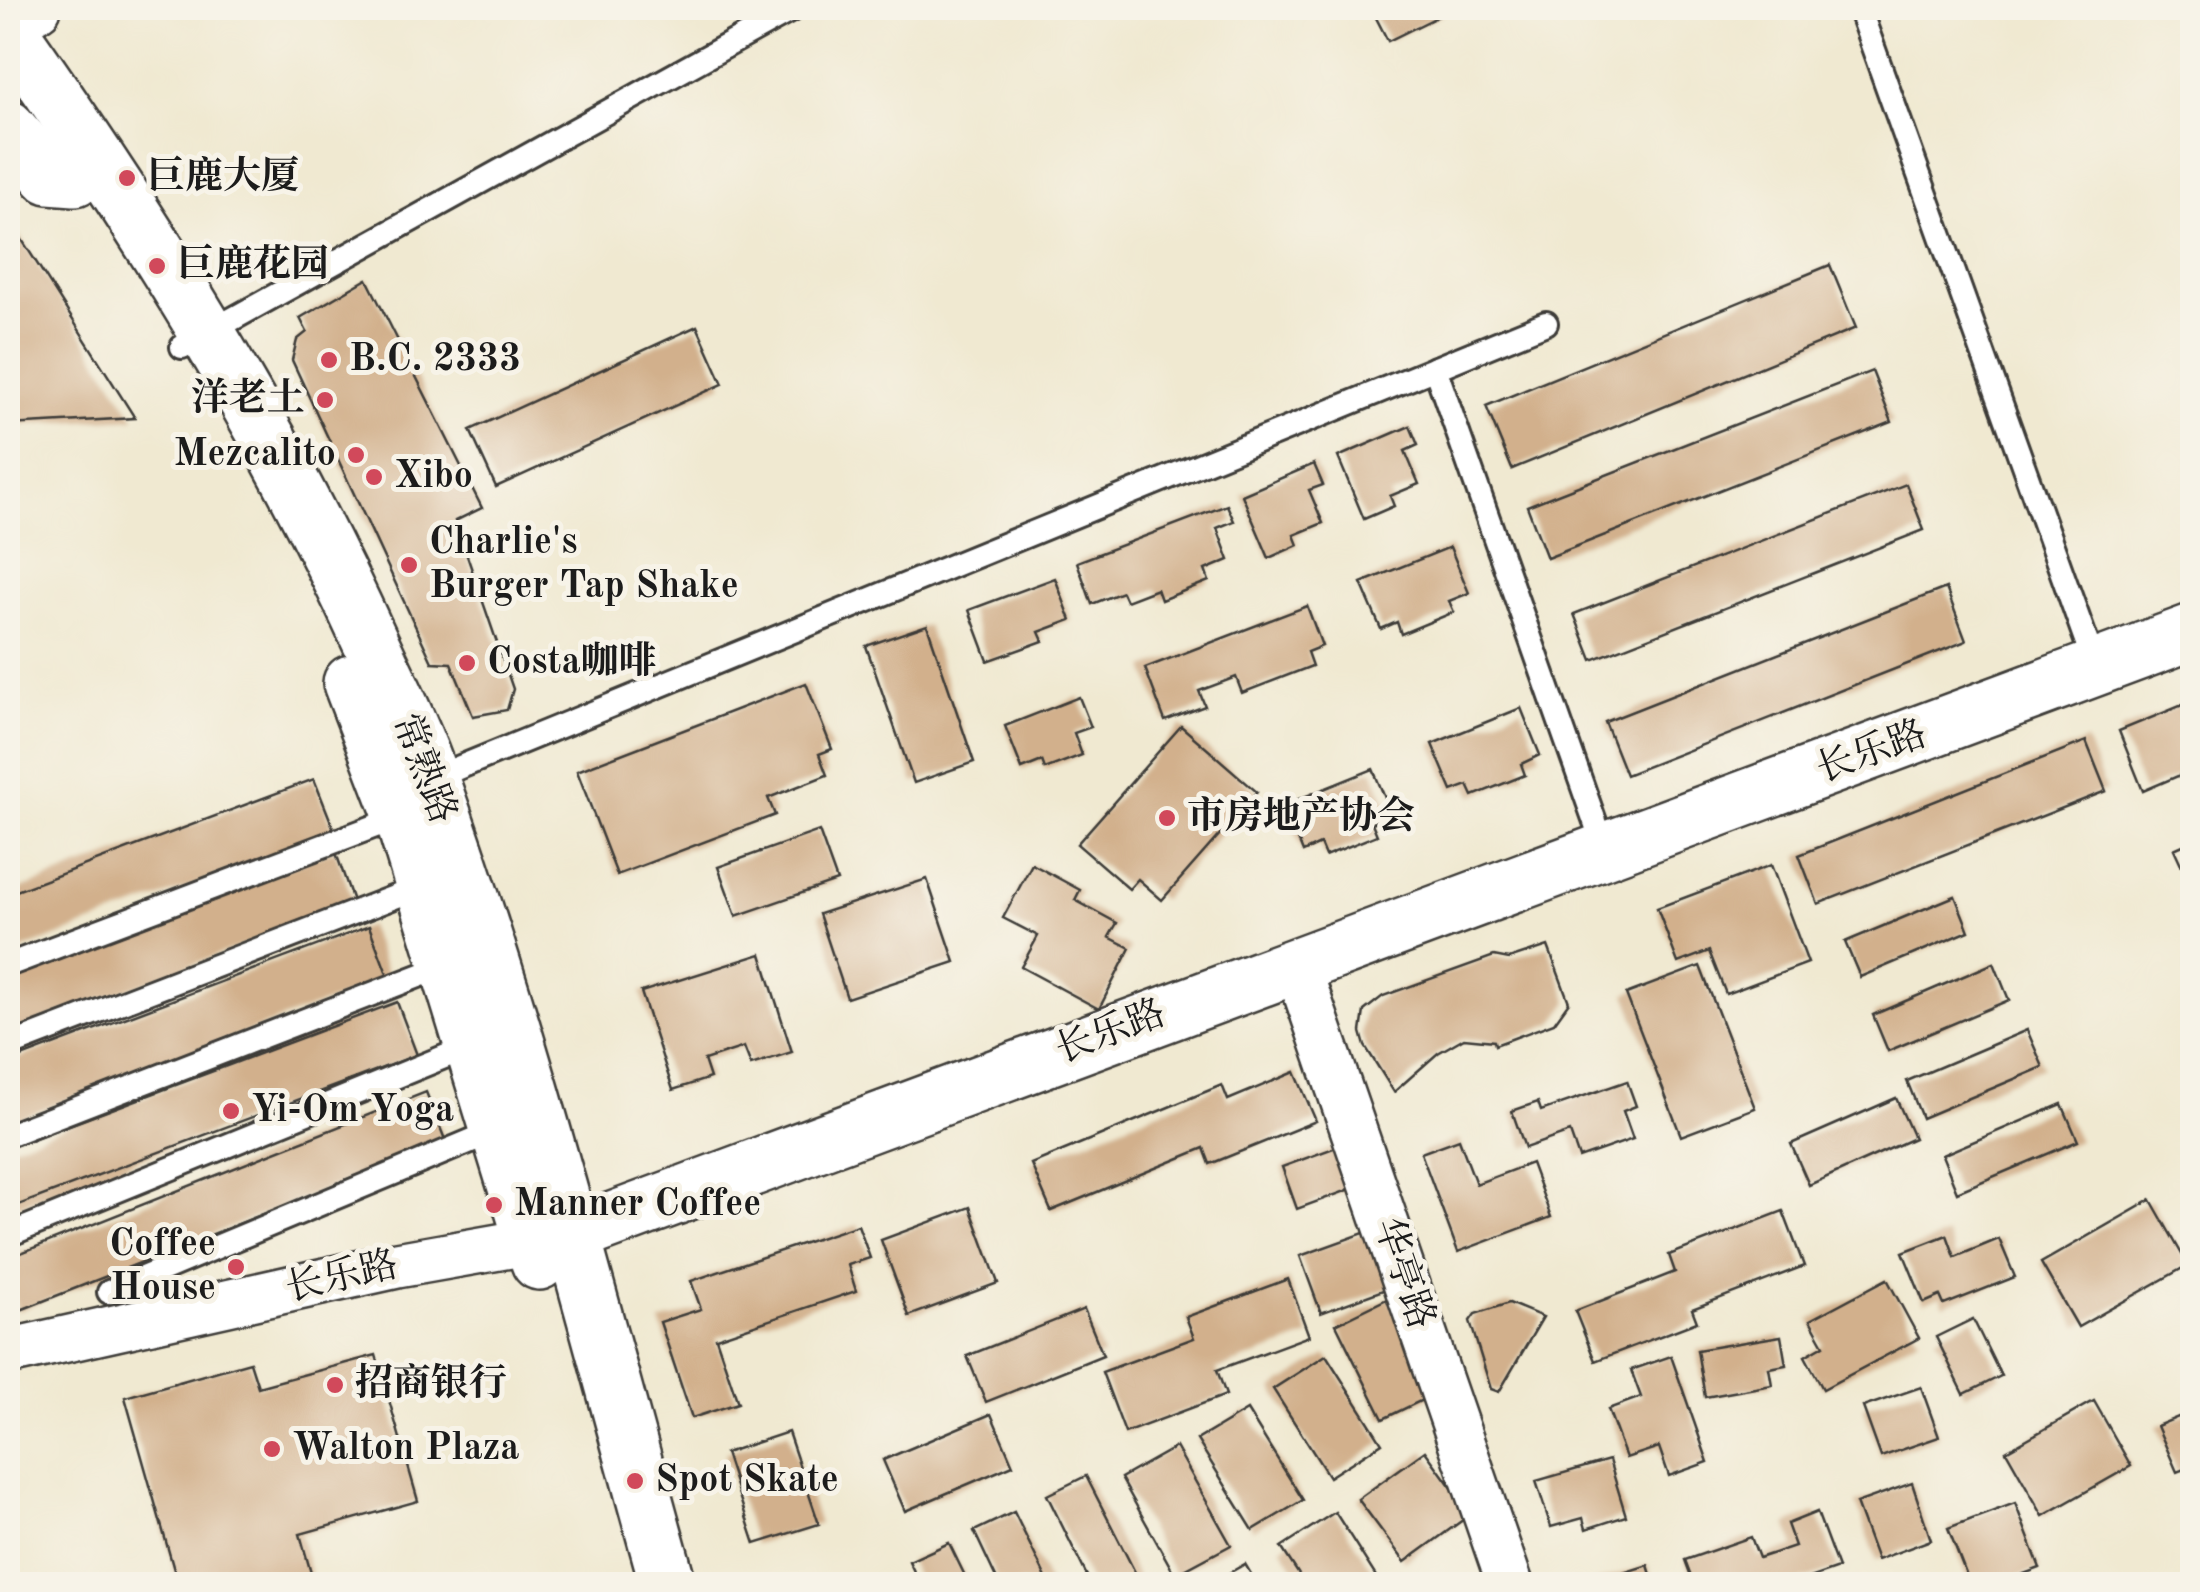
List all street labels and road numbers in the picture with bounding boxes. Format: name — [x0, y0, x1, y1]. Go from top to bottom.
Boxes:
street label: 常熟路 — [385, 708, 464, 829]
street label: 长乐路 — [1811, 713, 1932, 790]
street label: 长乐路 — [1050, 992, 1171, 1071]
street label: 华亭路 — [1366, 1213, 1443, 1334]
street label: 长乐路 — [282, 1244, 402, 1309]

